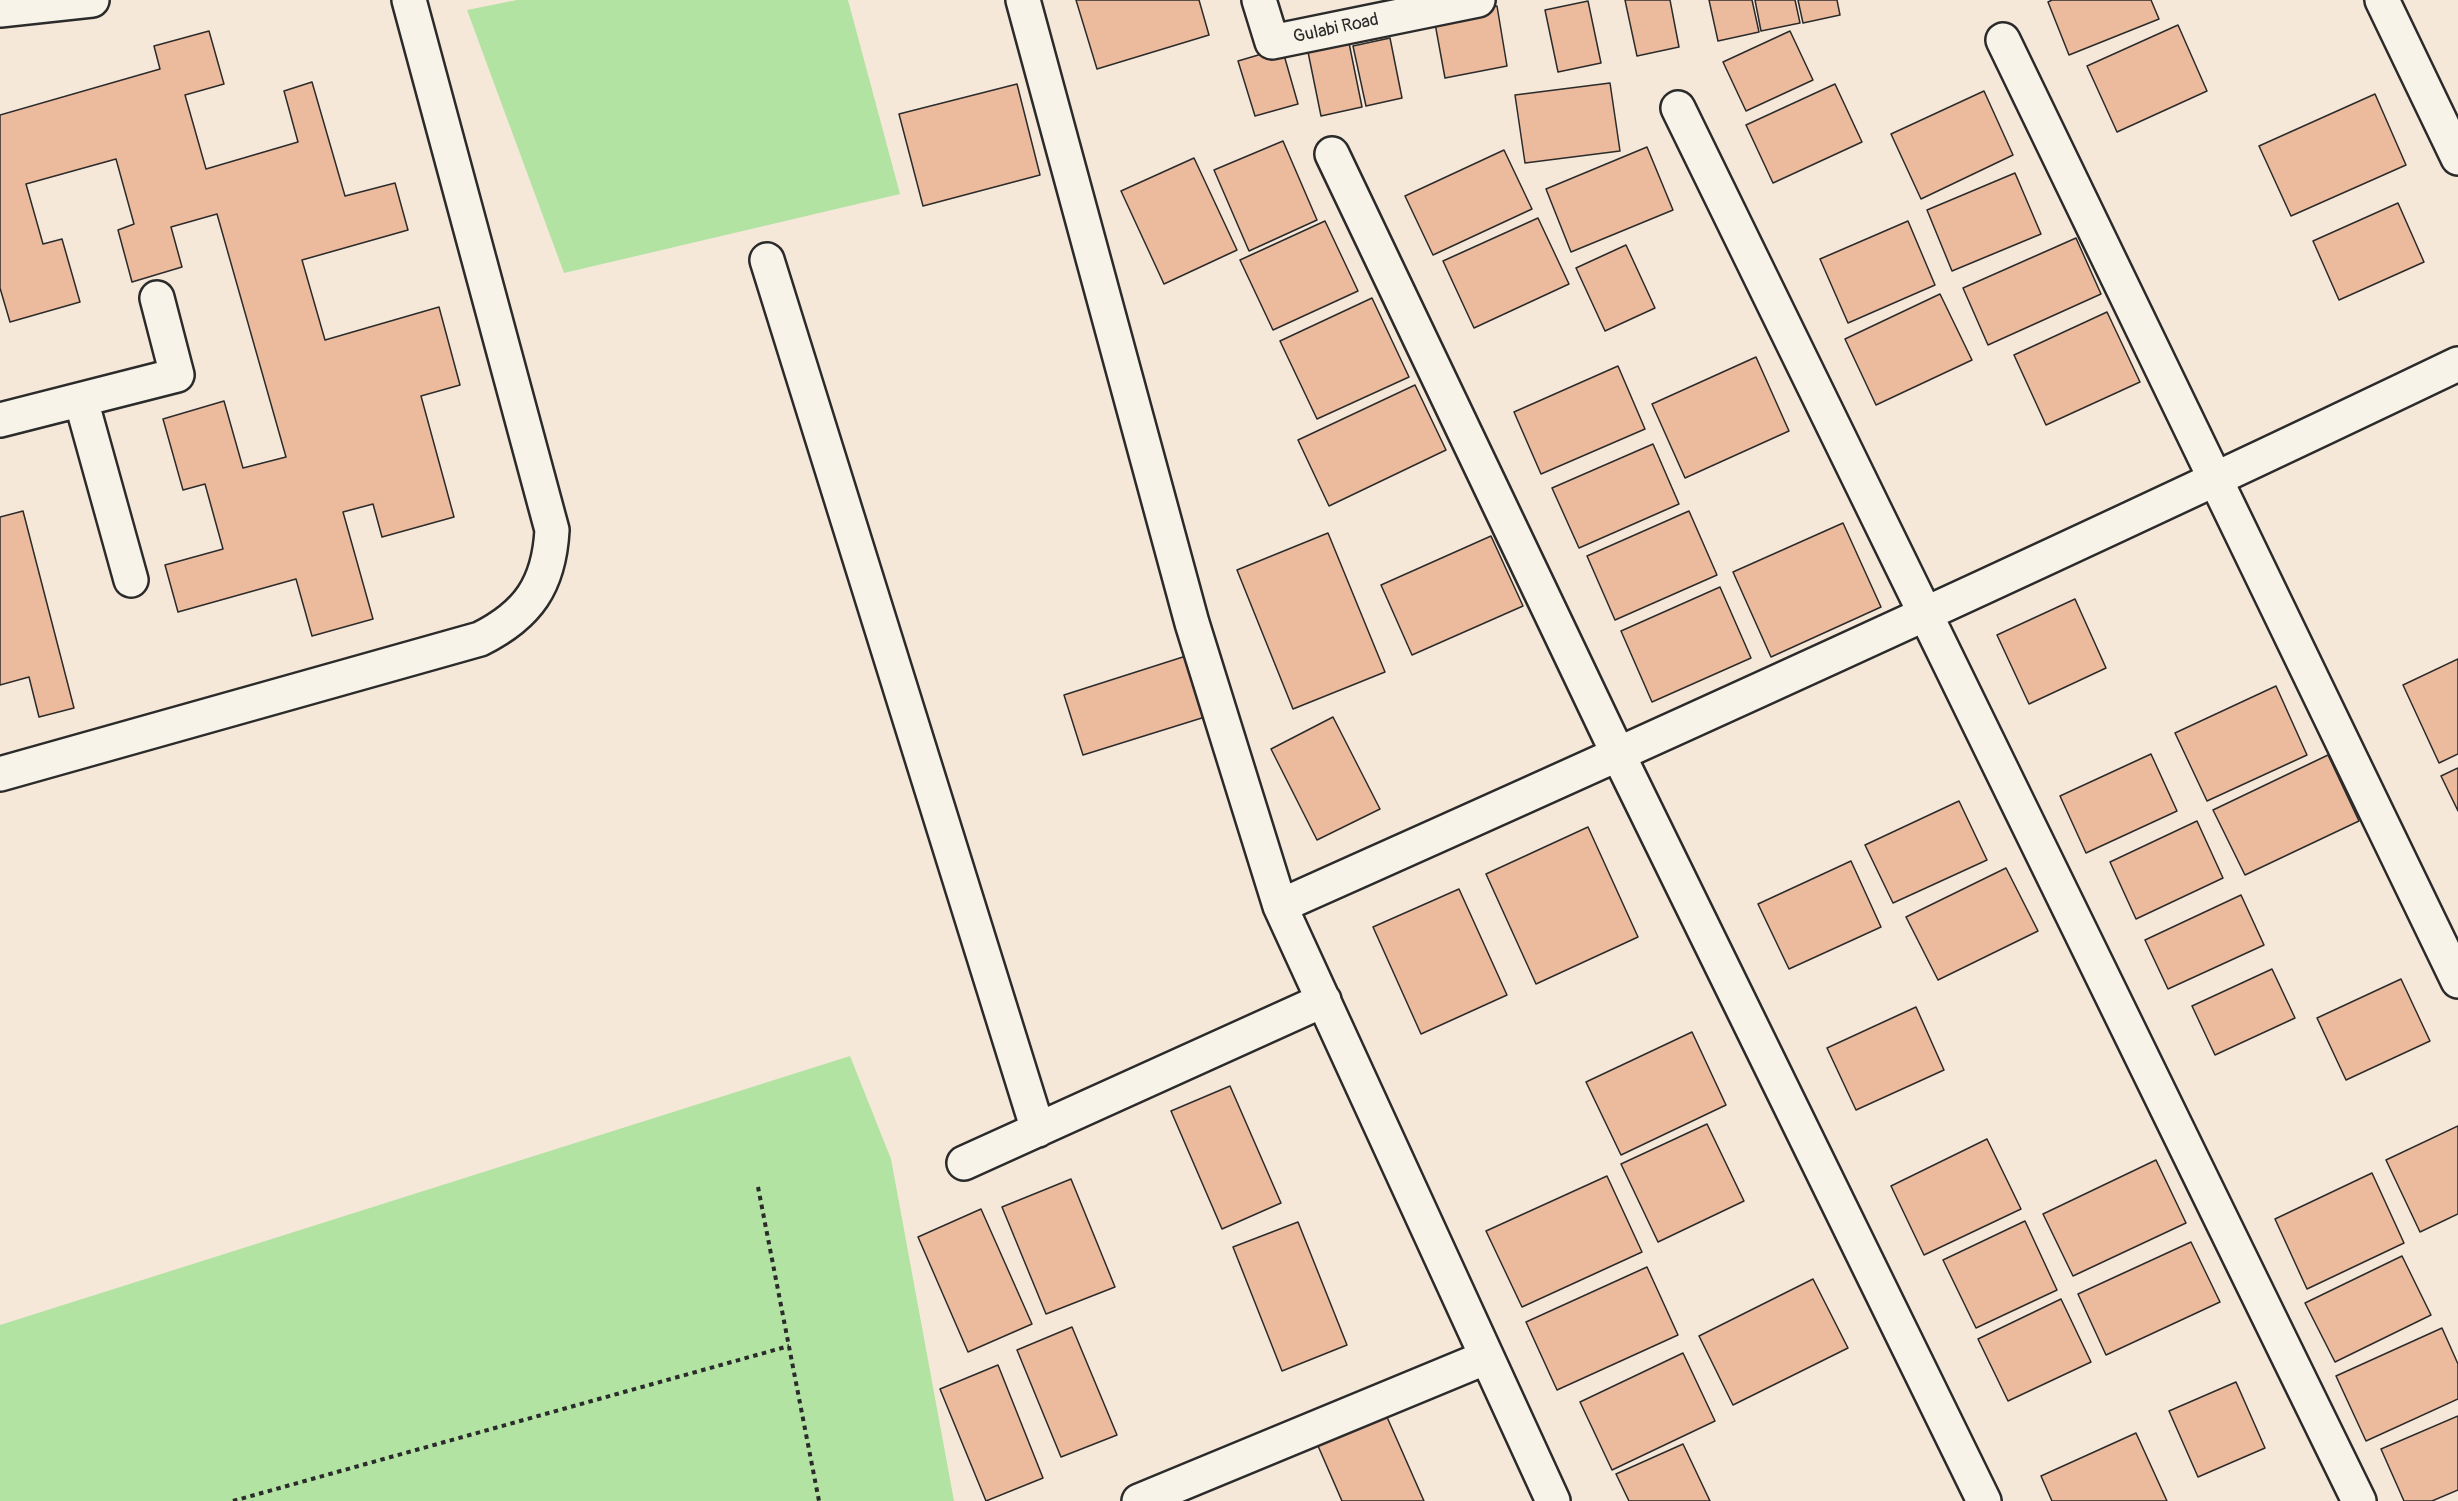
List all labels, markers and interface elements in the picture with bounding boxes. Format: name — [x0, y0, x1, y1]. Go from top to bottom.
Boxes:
street label: Gulabi Road — [1291, 9, 1381, 49]

